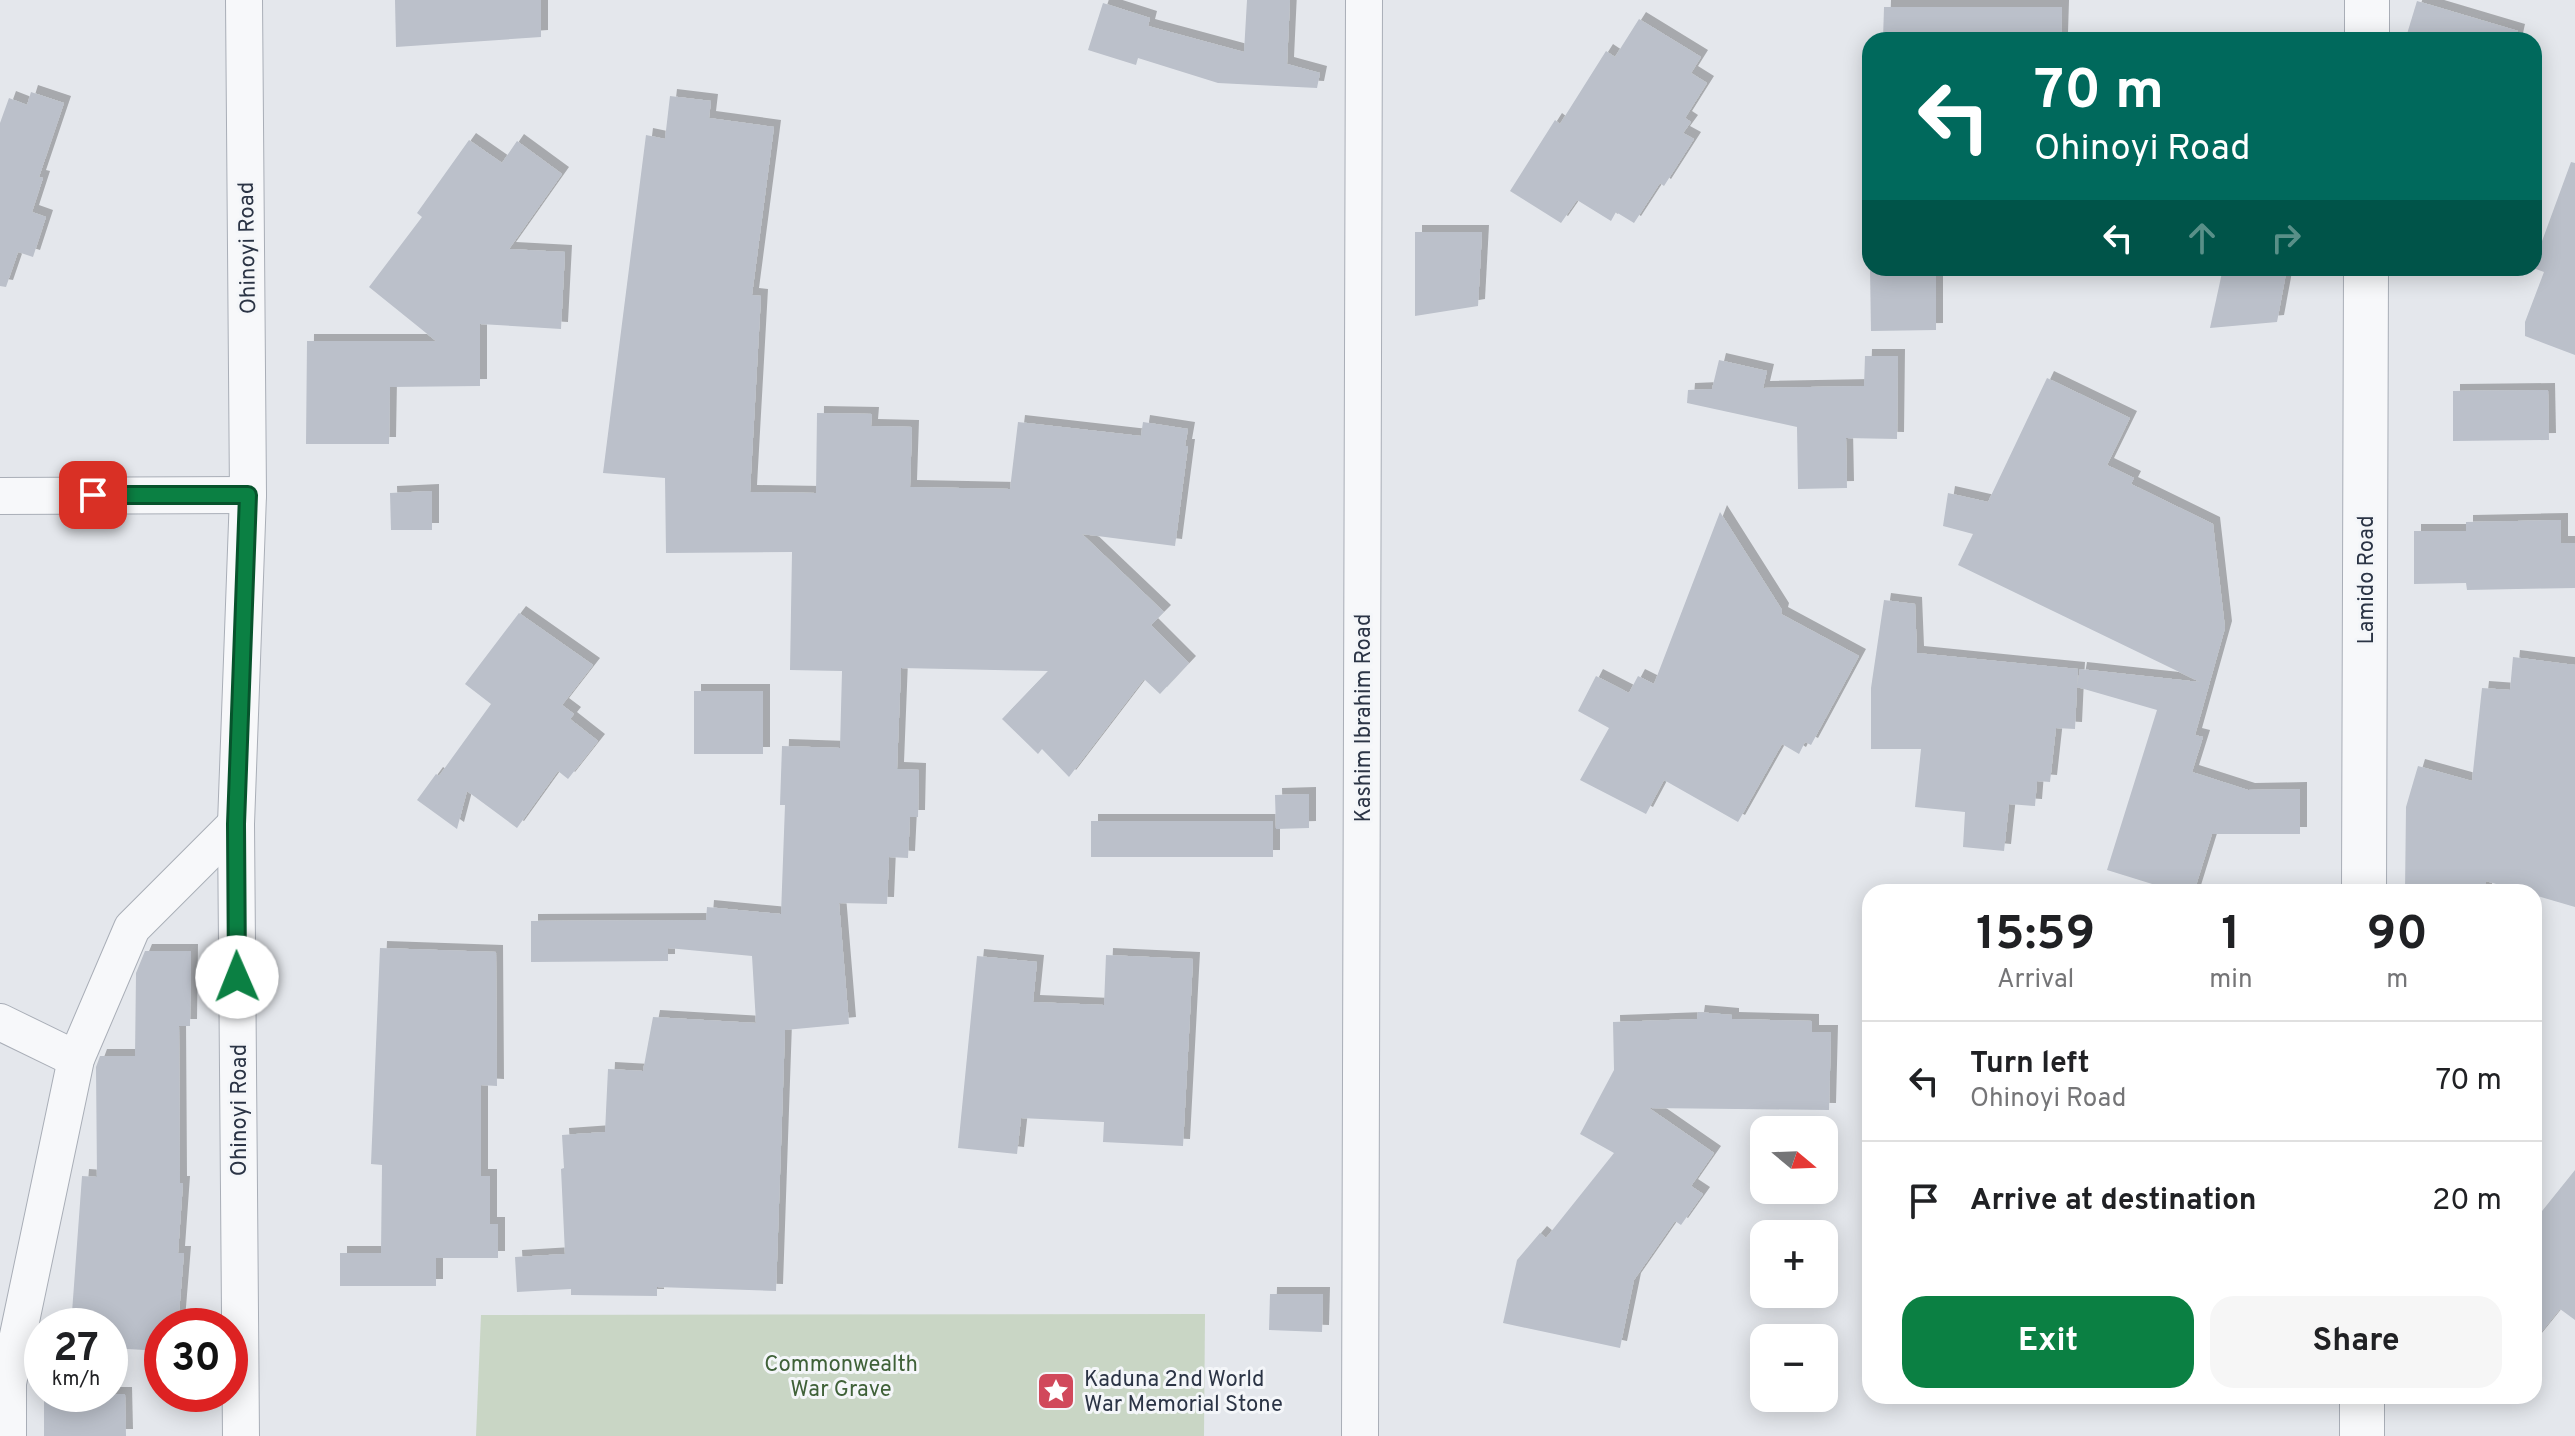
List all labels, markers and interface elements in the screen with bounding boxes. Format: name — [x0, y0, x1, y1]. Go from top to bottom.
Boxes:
text: 70 m — [2034, 58, 2164, 128]
icon: left — [1902, 64, 2006, 168]
text: Ohinoyi Road — [2034, 127, 2250, 173]
street label: Ohinoyi Road — [234, 182, 263, 314]
icon: left — [2096, 216, 2140, 260]
icon: ahead — [2180, 216, 2224, 260]
icon: right — [2264, 216, 2308, 260]
pin — [59, 461, 127, 529]
icon: arrive — [71, 473, 115, 517]
street label: Lamido Road — [2354, 515, 2381, 645]
street label: Kashim Ibrahim Road — [1351, 614, 1378, 822]
text: 15:59 — [1976, 906, 2095, 966]
text: 1 — [2221, 906, 2241, 966]
text: 90 — [2367, 906, 2428, 966]
position arrow — [195, 935, 279, 1019]
text: Arrival — [1997, 964, 2074, 997]
text: min — [2209, 964, 2253, 997]
text: m — [2386, 964, 2408, 997]
street label: Ohinoyi Road — [227, 1044, 254, 1176]
text: Turn left — [1970, 1046, 2090, 1083]
icon: left — [1902, 1059, 1946, 1103]
text: 70 m — [2436, 1063, 2502, 1100]
text: Ohinoyi Road — [1970, 1083, 2126, 1116]
north arrow — [1750, 1116, 1838, 1204]
map controls — [1750, 1116, 1838, 1412]
icon: arrive — [1902, 1179, 1946, 1223]
text: Arrive at destination — [1970, 1183, 2256, 1220]
text: 20 m — [2432, 1183, 2502, 1220]
button: + — [1750, 1220, 1838, 1308]
button: Exit — [1902, 1296, 2194, 1388]
button: Share — [2210, 1296, 2502, 1388]
speed limit sign: 30 — [144, 1308, 248, 1412]
button: − — [1750, 1324, 1838, 1412]
text: 27 — [53, 1325, 99, 1375]
park label: Commonwealth War Grave — [764, 1352, 918, 1404]
text: km/h — [52, 1367, 100, 1393]
place label: Kaduna 2nd World War Memorial Stone — [1084, 1367, 1283, 1419]
place icon: Kaduna 2nd World War Memorial Stone — [1035, 1370, 1077, 1412]

